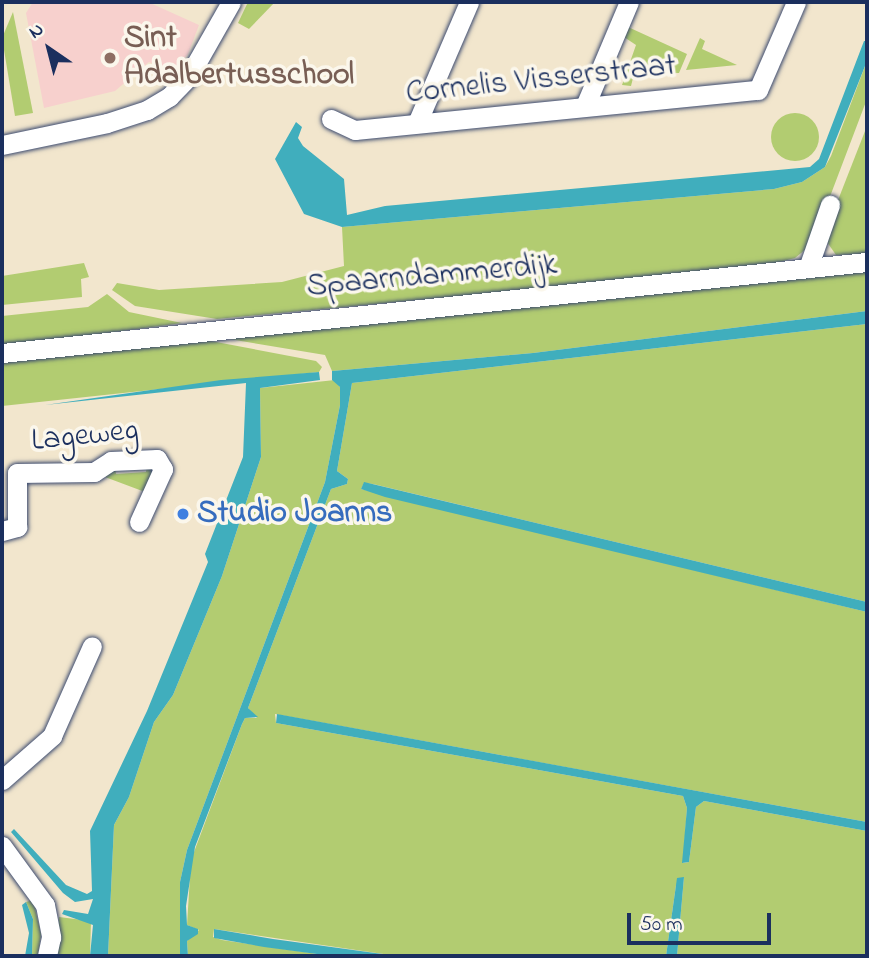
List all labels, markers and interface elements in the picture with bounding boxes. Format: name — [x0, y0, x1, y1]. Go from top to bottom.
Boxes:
north arrow — [14, 14, 84, 84]
text: N — [24, 17, 50, 46]
place label: Sint Adalbertusschool — [124, 21, 354, 96]
street label: Cornelis Visserstraat — [404, 48, 678, 114]
marker: Sint Adalbertusschool — [102, 50, 118, 66]
street label: Spaarndammerdijk — [305, 247, 559, 307]
street label: Lageweg — [29, 412, 141, 462]
place label: Studio Joanns — [197, 495, 392, 533]
marker: Studio Joanns — [175, 506, 191, 522]
scale bar — [631, 898, 774, 942]
text: 50 m — [640, 910, 683, 940]

